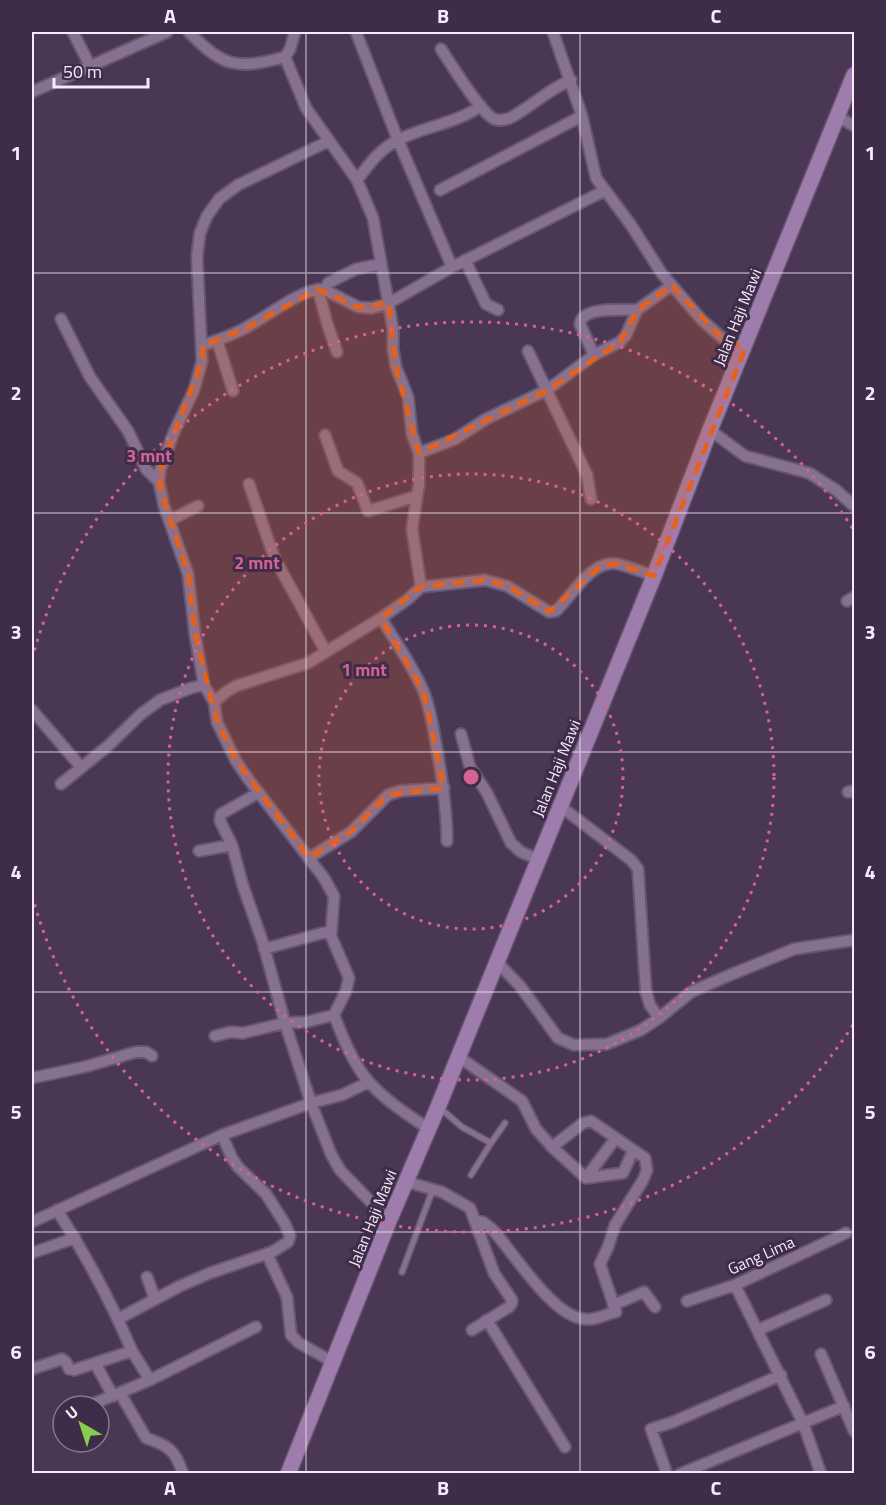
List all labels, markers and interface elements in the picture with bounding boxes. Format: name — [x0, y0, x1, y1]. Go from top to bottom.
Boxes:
text: A — [164, 0, 176, 31]
text: B — [437, 0, 449, 31]
text: C — [711, 0, 722, 31]
scale bar — [54, 51, 148, 89]
text: 50 m — [63, 58, 102, 85]
text: 1 — [10, 137, 22, 168]
text: 1 — [864, 137, 876, 168]
street label: Jalan Haji Mawi — [707, 265, 767, 369]
text: 2 — [10, 377, 22, 408]
text: 2 — [864, 377, 876, 408]
text: 3 mnt — [126, 442, 172, 469]
text: 2 mnt — [234, 549, 280, 576]
text: 3 — [10, 616, 22, 647]
text: 3 — [864, 616, 876, 647]
text: 1 mnt — [341, 656, 387, 683]
street label: Jalan Haji Mawi — [526, 716, 586, 820]
centre of rings — [461, 767, 481, 787]
text: 4 — [10, 856, 22, 887]
text: 4 — [864, 856, 876, 887]
text: 5 — [10, 1096, 22, 1127]
text: 5 — [864, 1096, 876, 1127]
street label: Jalan Haji Mawi — [342, 1166, 402, 1270]
street label: Gang Lima — [724, 1230, 798, 1280]
text: 6 — [10, 1336, 22, 1367]
text: 6 — [864, 1336, 876, 1367]
north arrow — [51, 1394, 111, 1454]
text: U — [60, 1400, 83, 1425]
text: A — [164, 1472, 176, 1503]
text: B — [437, 1472, 449, 1503]
text: C — [711, 1472, 722, 1503]

